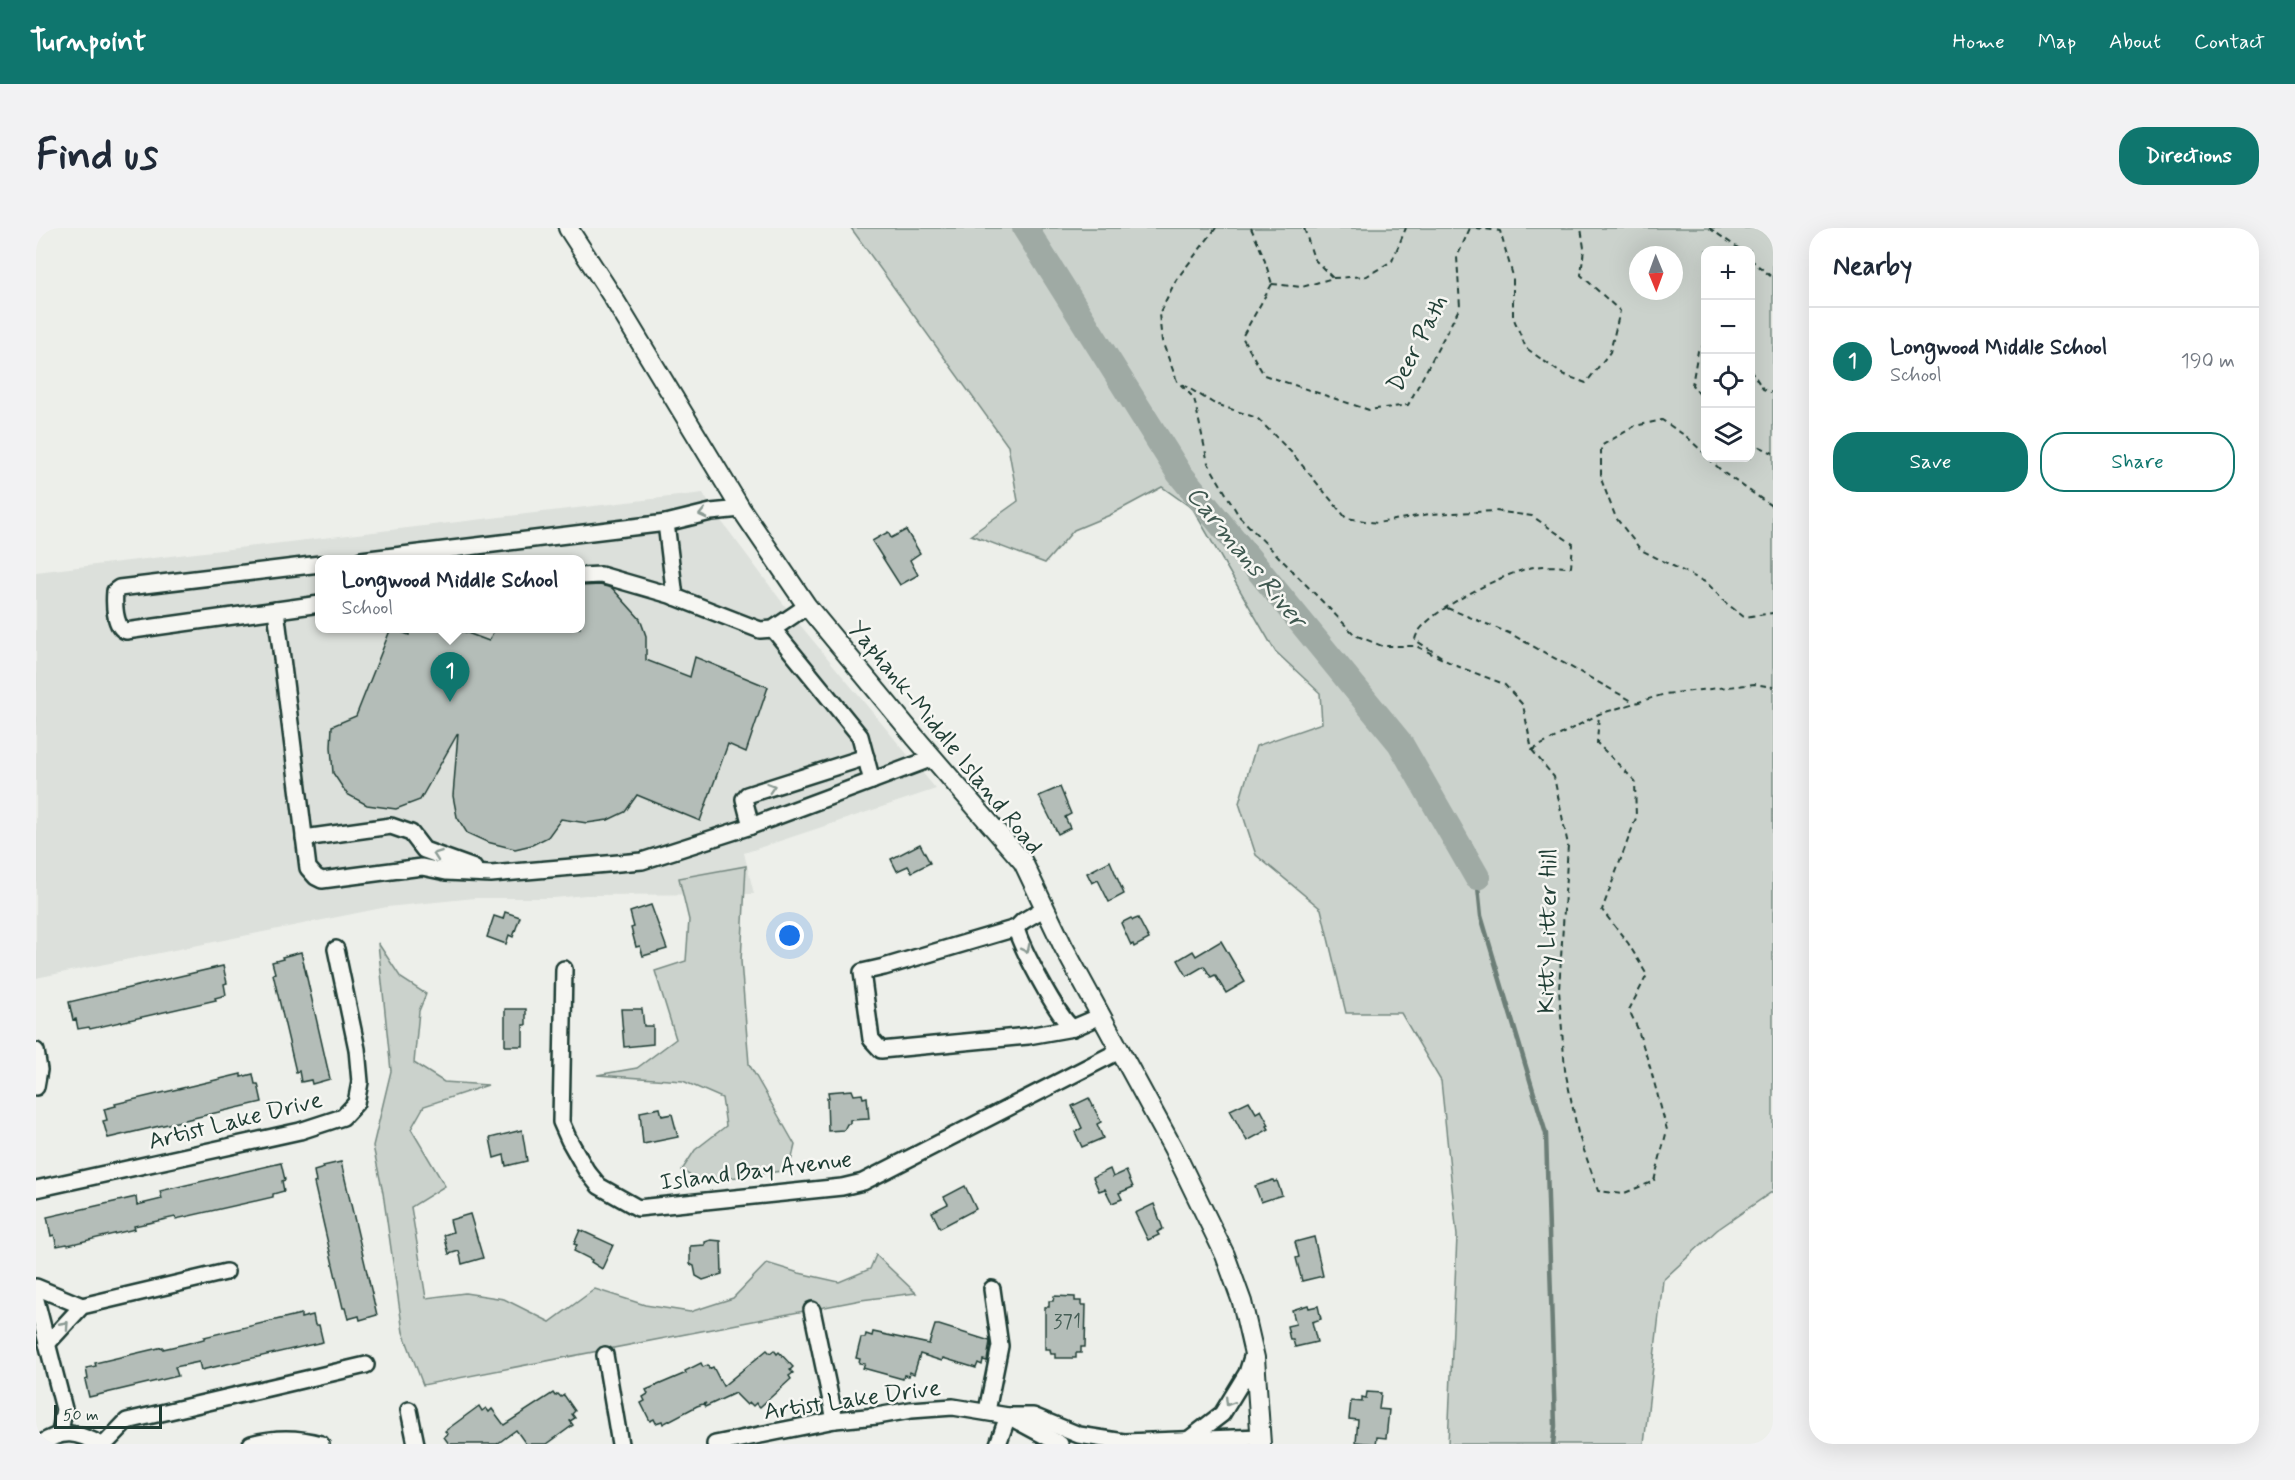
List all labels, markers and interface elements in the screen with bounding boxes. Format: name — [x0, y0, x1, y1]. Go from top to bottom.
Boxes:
text: Turnpoint — [30, 24, 146, 61]
text: Home — [1953, 28, 2005, 56]
text: Map — [2038, 28, 2076, 56]
text: About — [2109, 28, 2161, 56]
text: Contact — [2194, 28, 2265, 56]
button: Directions — [2119, 127, 2259, 185]
text: Find us — [36, 129, 158, 184]
north arrow — [1629, 246, 1683, 300]
map controls — [1701, 246, 1755, 462]
button: + — [1701, 246, 1755, 300]
text: Nearby — [1833, 250, 1912, 284]
street label: Deer Path — [1381, 290, 1456, 397]
button: − — [1701, 300, 1755, 354]
text: Longwood Middle School — [1890, 334, 2107, 362]
text: 1 — [1848, 348, 1857, 375]
text: 190 m — [2181, 348, 2235, 375]
button: locate — [1701, 354, 1755, 408]
text: School — [1890, 362, 1942, 389]
button: layers — [1701, 408, 1755, 462]
button: Save — [1833, 432, 2028, 492]
button: Share — [2040, 432, 2235, 492]
water label: Carmans River — [1178, 479, 1315, 638]
one-way arrow — [698, 506, 708, 519]
popup — [315, 555, 585, 633]
text: Longwood Middle School — [341, 567, 559, 595]
text: School — [341, 595, 393, 622]
street label: Yaphank-Middle Island Road — [841, 615, 1049, 861]
pin: 1 — [430, 652, 470, 702]
one-way arrow — [765, 782, 776, 795]
street label: Kitty Litter Hill — [1532, 848, 1565, 1014]
one-way arrow — [433, 850, 444, 862]
your location — [775, 921, 804, 950]
one-way arrow — [1019, 943, 1030, 954]
street label: Artist Lake Drive — [145, 1085, 326, 1158]
street label: Island Bay Avenue — [658, 1144, 854, 1199]
house number: 371 — [1053, 1308, 1081, 1336]
one-way arrow — [58, 1321, 69, 1332]
street label: Artist Lake Drive — [762, 1373, 943, 1428]
one-way arrow — [1225, 1396, 1237, 1406]
scale bar — [54, 1402, 162, 1430]
text: 50 m — [63, 1405, 99, 1426]

